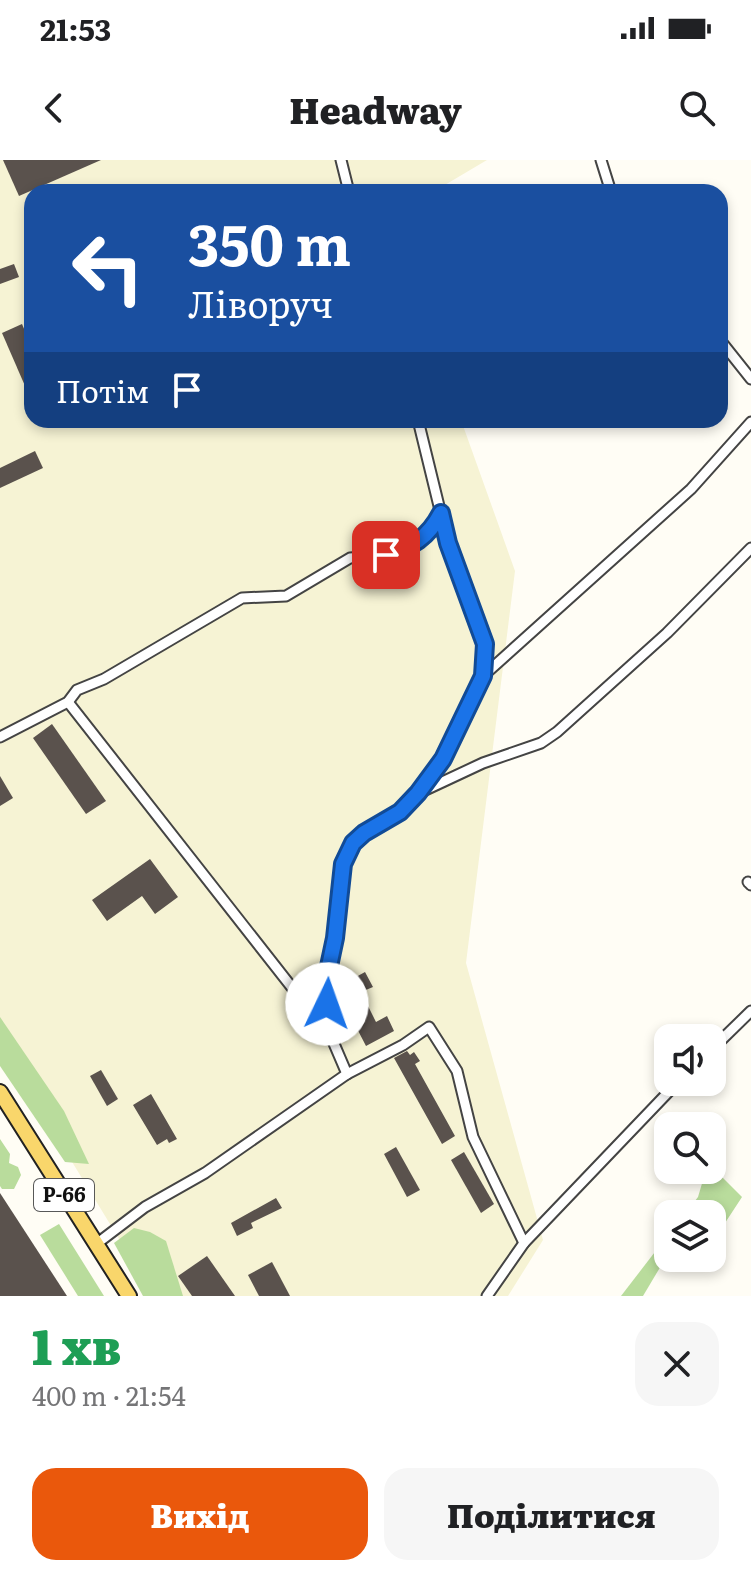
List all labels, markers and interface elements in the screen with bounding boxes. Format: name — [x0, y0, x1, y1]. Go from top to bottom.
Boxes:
text: 21:53 — [40, 6, 111, 50]
text: Headway — [289, 82, 462, 135]
icon: back — [32, 86, 76, 130]
icon: search — [675, 86, 719, 130]
text: 350 m — [188, 200, 351, 283]
icon: left — [56, 216, 160, 320]
text: Ліворуч — [188, 276, 333, 329]
text: Потім — [56, 368, 149, 412]
icon: arrive — [165, 368, 209, 412]
pin — [352, 521, 420, 589]
icon: arrive — [364, 533, 408, 577]
position arrow — [285, 962, 369, 1046]
map controls — [654, 1024, 726, 1272]
button: sound — [654, 1024, 726, 1096]
button: search — [654, 1112, 726, 1184]
road number: Р-66 — [34, 1179, 94, 1211]
button: layers — [654, 1200, 726, 1272]
text: 1 хв — [32, 1309, 121, 1380]
button: close — [635, 1322, 719, 1406]
text: 400 m · 21:54 — [32, 1375, 186, 1414]
button: Вихід — [32, 1468, 368, 1560]
button: Поділитися — [384, 1468, 719, 1560]

